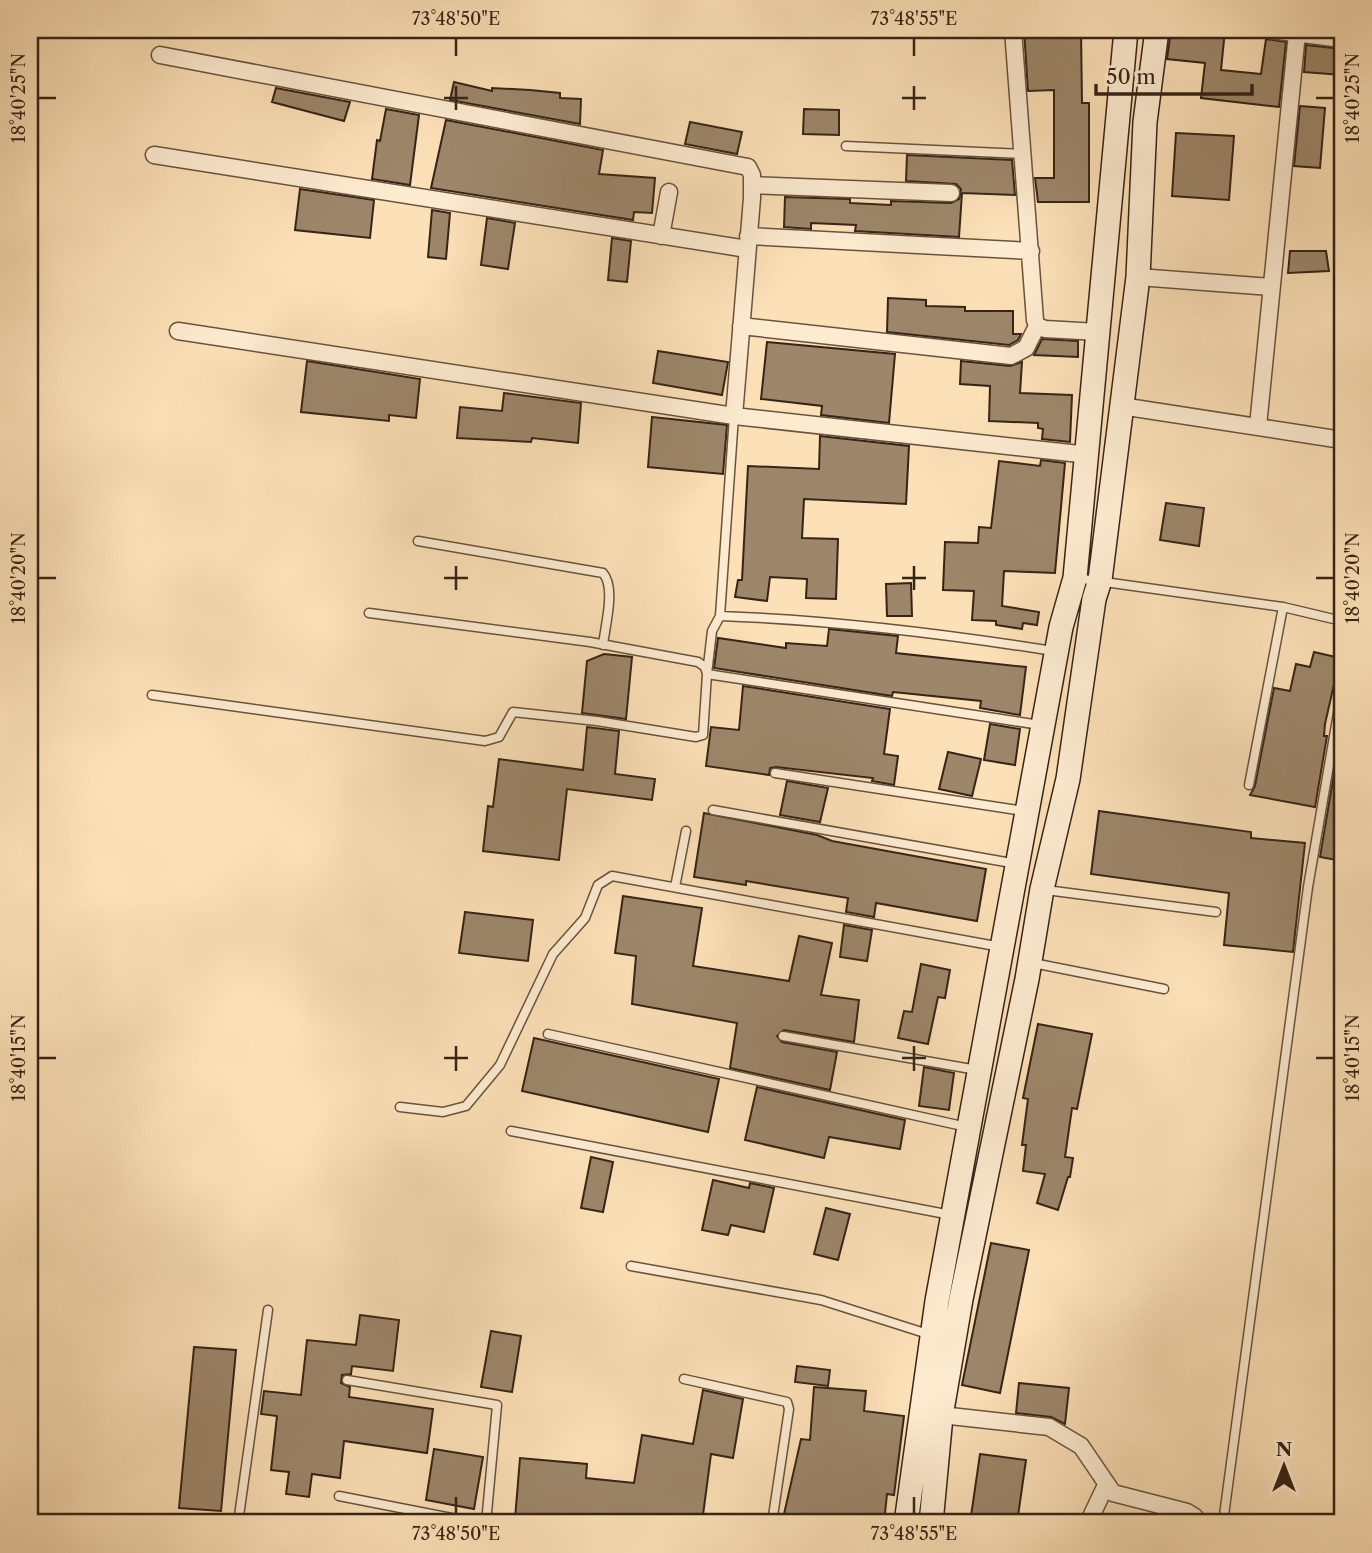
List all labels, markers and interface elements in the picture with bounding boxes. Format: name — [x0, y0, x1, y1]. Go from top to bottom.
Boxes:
text: 73°48'50"E — [412, 8, 500, 30]
text: 73°48'55"E — [870, 8, 958, 30]
scale bar — [1096, 52, 1251, 96]
text: 18°40'25"N — [8, 53, 30, 143]
text: 18°40'25"N — [1342, 53, 1364, 143]
text: 50 m — [1106, 64, 1156, 89]
text: 18°40'20"N — [8, 532, 30, 624]
text: 18°40'20"N — [1342, 532, 1364, 624]
text: 18°40'15"N — [8, 1014, 30, 1102]
text: 18°40'15"N — [1342, 1014, 1364, 1102]
north arrow — [1250, 1430, 1320, 1500]
text: N — [1276, 1438, 1292, 1461]
text: 73°48'50"E — [412, 1523, 500, 1545]
text: 73°48'55"E — [870, 1523, 958, 1545]

